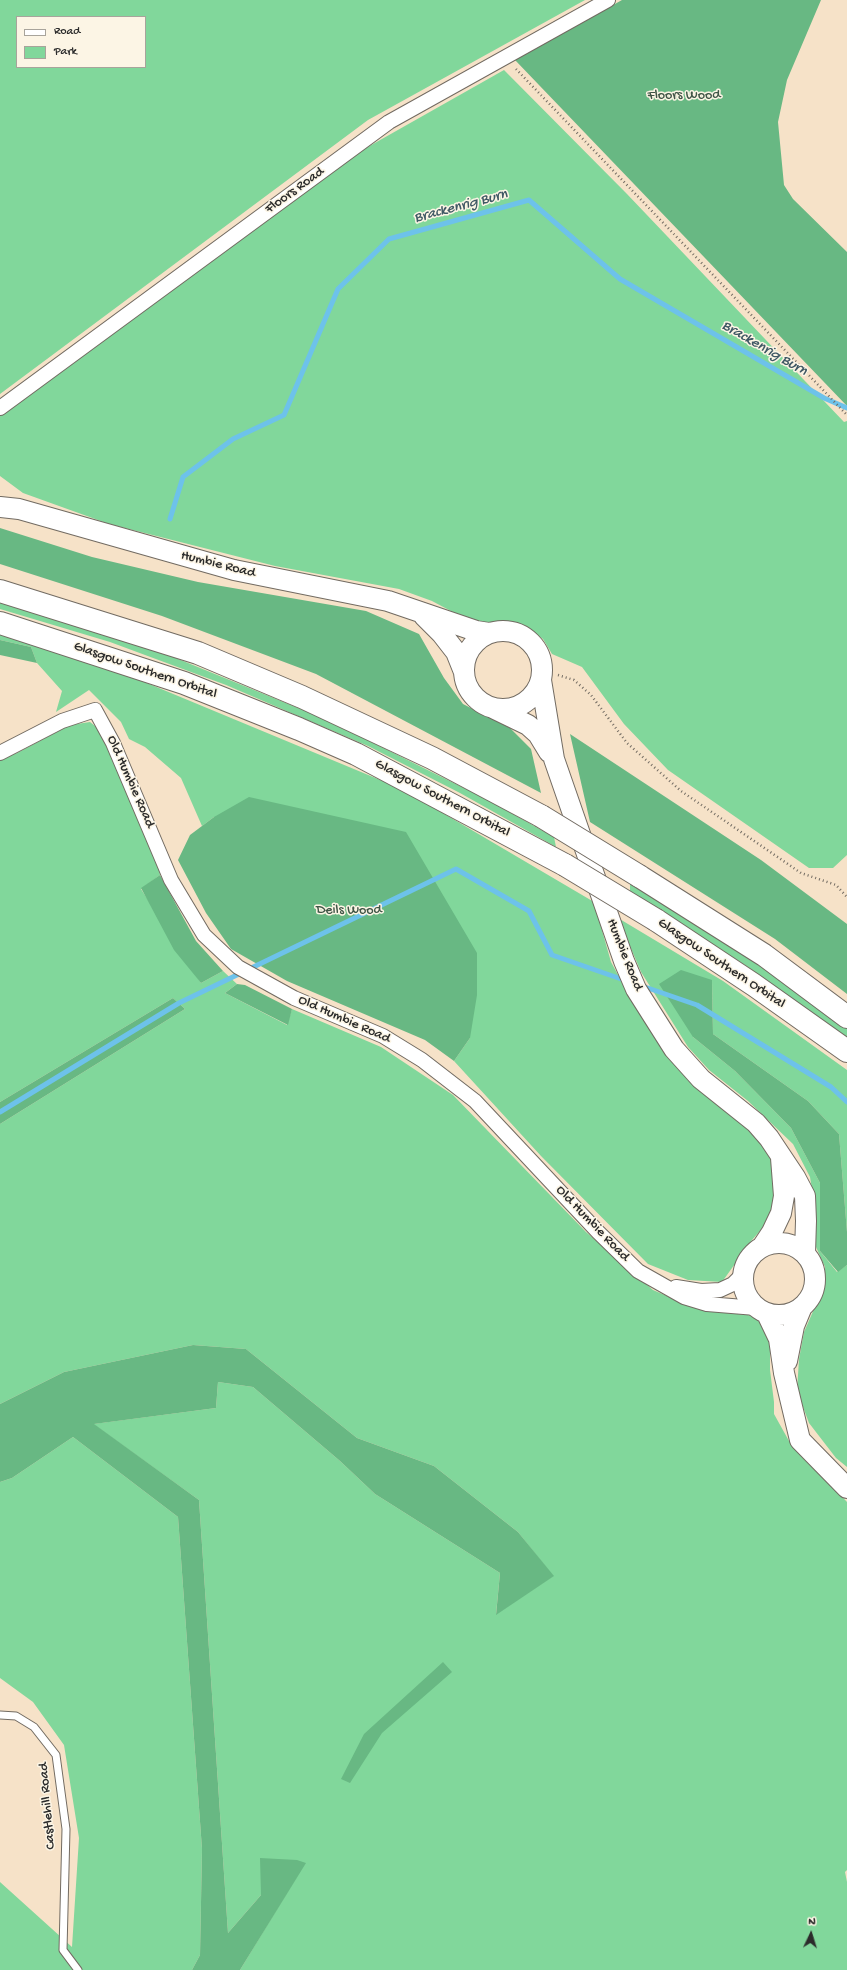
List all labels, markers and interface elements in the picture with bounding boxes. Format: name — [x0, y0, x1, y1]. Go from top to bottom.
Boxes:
legend — [16, 16, 146, 68]
text: Road — [54, 25, 80, 39]
text: Park — [54, 45, 77, 59]
park label: Floors Wood — [648, 88, 720, 104]
street label: Floors Road — [262, 164, 328, 218]
water label: Brackenrig Burn — [412, 186, 510, 228]
water label: Brackenrig Burn — [718, 317, 810, 381]
street label: Humbie Road — [179, 548, 257, 582]
street label: Glasgow Southern Orbital — [71, 639, 219, 703]
street label: Old Humbie Road — [102, 733, 158, 831]
street label: Glasgow Southern Orbital — [372, 756, 512, 842]
park label: Deils Wood — [316, 903, 382, 919]
street label: Glasgow Southern Orbital — [654, 915, 788, 1013]
street label: Humbie Road — [602, 917, 646, 993]
street label: Old Humbie Road — [295, 992, 393, 1048]
street label: Old Humbie Road — [552, 1183, 632, 1265]
street label: Castlehill Road — [36, 1762, 60, 1850]
north arrow — [791, 1914, 831, 1954]
text: N — [808, 1916, 816, 1928]

